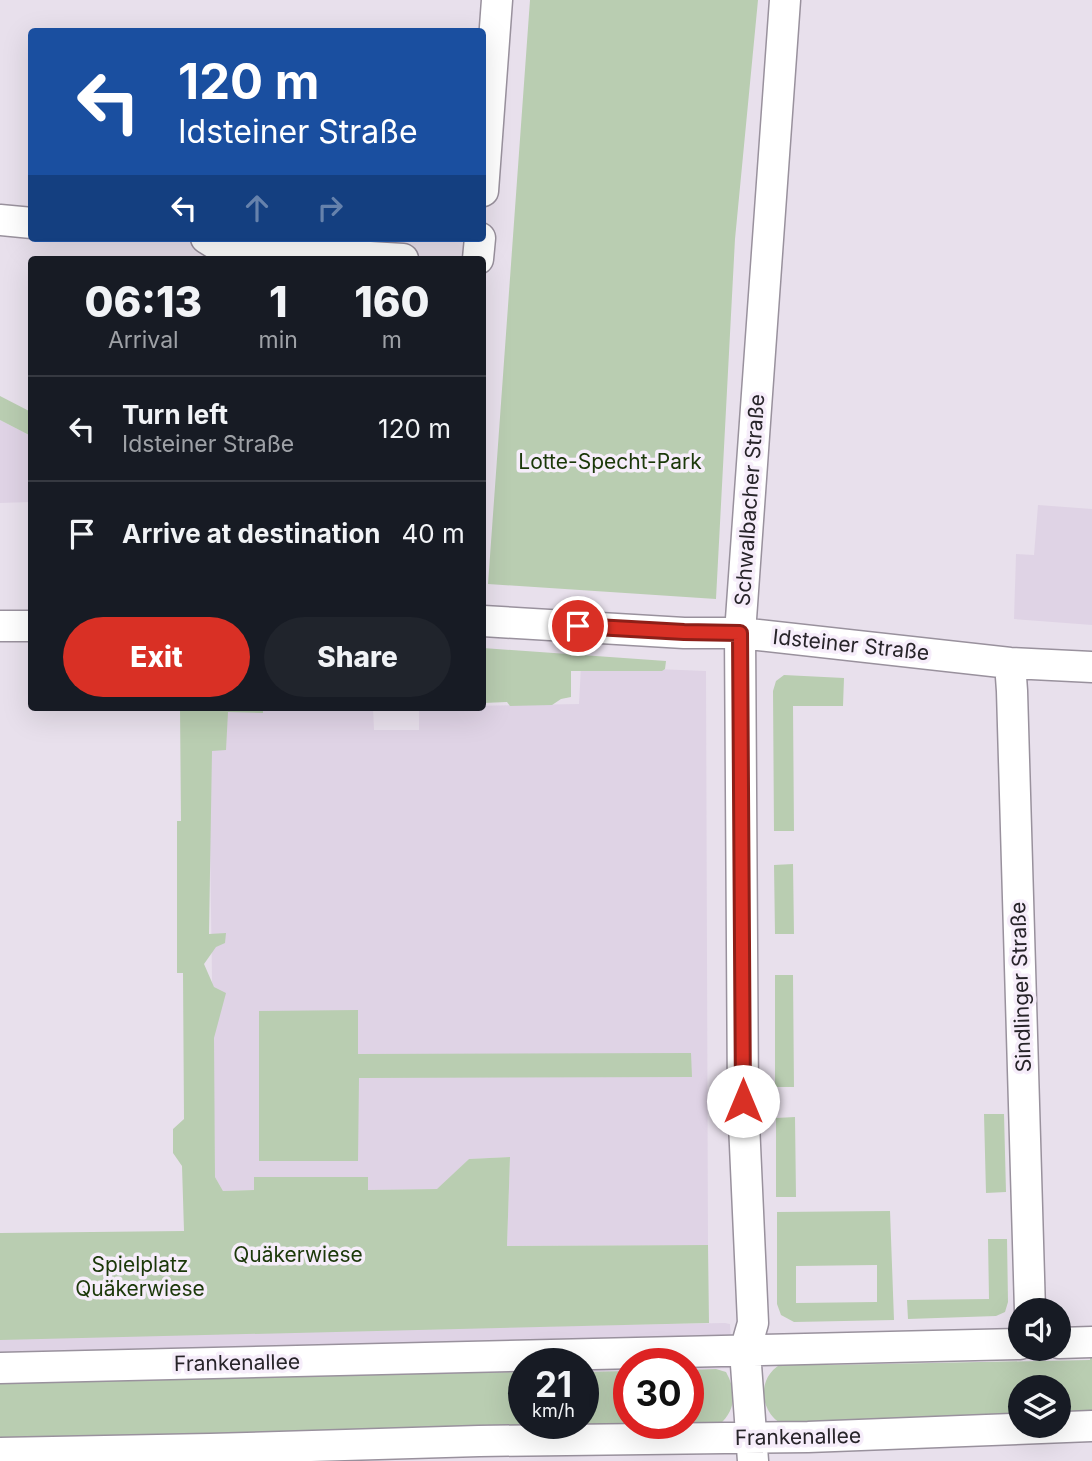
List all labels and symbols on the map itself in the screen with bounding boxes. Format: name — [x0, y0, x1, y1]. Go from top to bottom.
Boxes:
street label: Schwalbacher Straße — [730, 393, 769, 607]
park label: Lotte-Specht-Park — [518, 449, 702, 474]
pin — [548, 596, 608, 656]
street label: Idsteiner Straße — [772, 624, 931, 665]
street label: Sindlinger Straße — [1005, 901, 1036, 1073]
position arrow — [706, 1064, 780, 1138]
park label: Quäkerwiese — [233, 1242, 363, 1267]
park label: Spielplatz Quäkerwiese — [75, 1252, 205, 1301]
speed limit sign: 30 — [613, 1348, 704, 1439]
street label: Frankenallee — [174, 1349, 300, 1376]
street label: Frankenallee — [735, 1423, 861, 1450]

